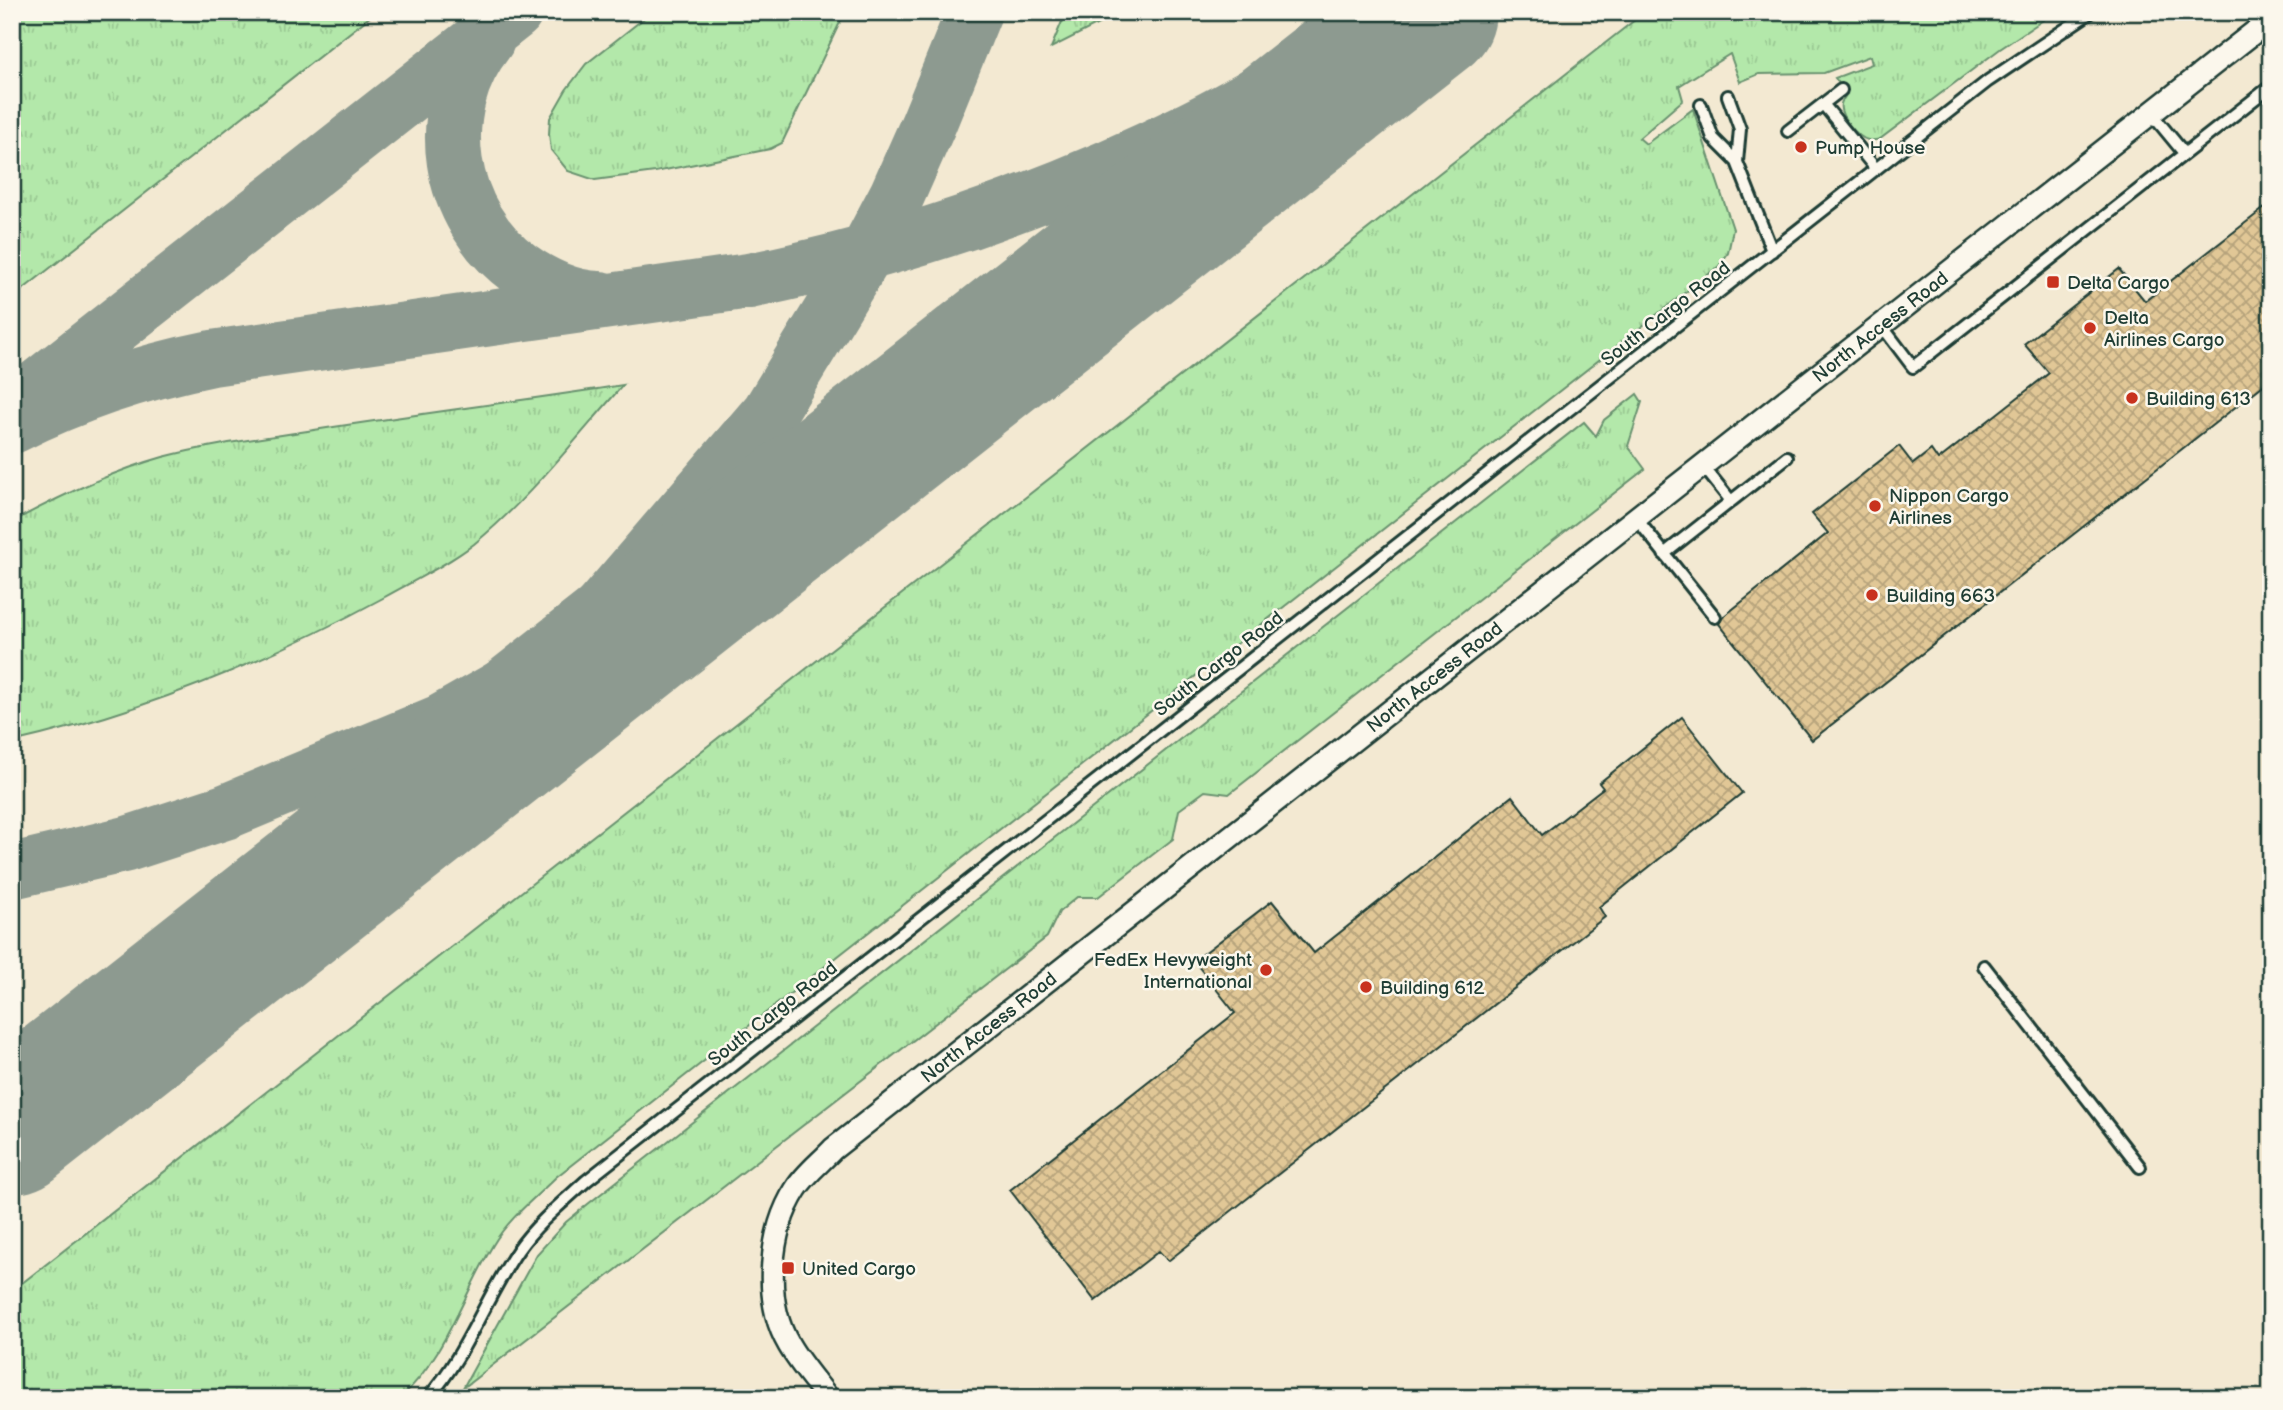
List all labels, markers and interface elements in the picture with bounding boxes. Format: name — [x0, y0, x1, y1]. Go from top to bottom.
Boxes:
place label: Pump House — [1815, 137, 1925, 160]
marker: Pump House — [1793, 139, 1809, 155]
street label: South Cargo Road — [1597, 257, 1735, 372]
street label: North Access Road — [1808, 267, 1953, 388]
place label: Delta Cargo — [2067, 272, 2170, 295]
marker: Delta Cargo — [2045, 274, 2061, 290]
place label: Delta Airlines Cargo — [2104, 307, 2225, 352]
marker: Delta Airlines Cargo — [2082, 320, 2098, 336]
place label: Building 613 — [2146, 388, 2251, 411]
marker: Building 613 — [2124, 390, 2140, 406]
place label: Nippon Cargo Airlines — [1889, 485, 2009, 530]
marker: Nippon Cargo Airlines — [1867, 498, 1883, 514]
place label: Building 663 — [1886, 585, 1995, 608]
marker: Building 663 — [1864, 587, 1880, 603]
street label: South Cargo Road — [1150, 607, 1288, 722]
street label: North Access Road — [1363, 617, 1508, 738]
place label: FedEx Hevyweight International — [1094, 949, 1252, 994]
street label: South Cargo Road — [704, 957, 842, 1072]
marker: FedEx Hevyweight International — [1258, 962, 1274, 978]
street label: North Access Road — [917, 968, 1062, 1089]
place label: Building 612 — [1380, 977, 1485, 1000]
marker: Building 612 — [1358, 979, 1374, 995]
place label: United Cargo — [802, 1258, 916, 1281]
marker: United Cargo — [780, 1260, 796, 1276]

